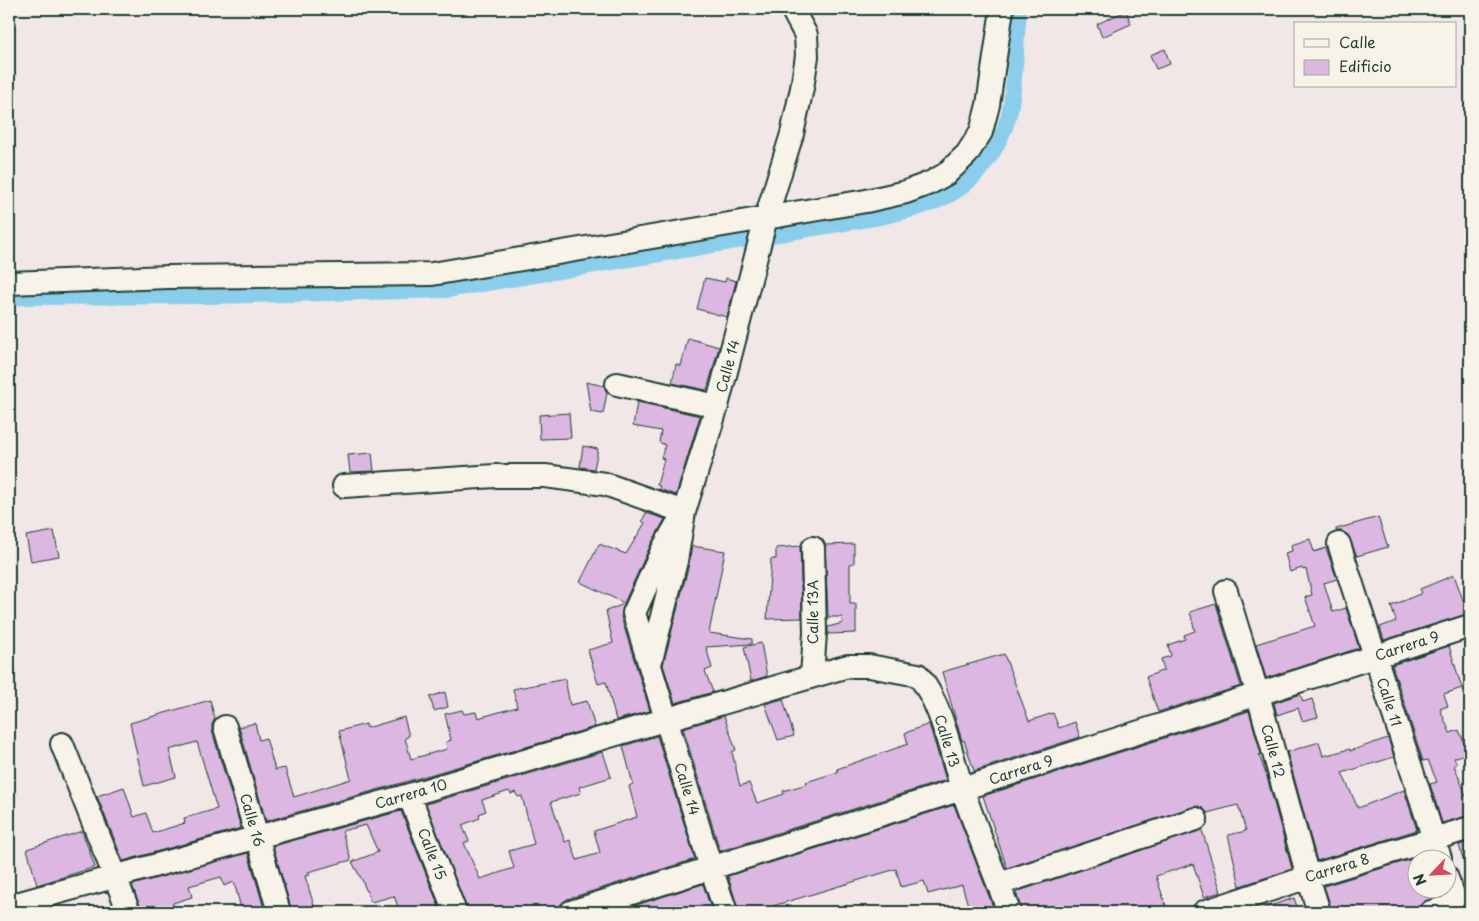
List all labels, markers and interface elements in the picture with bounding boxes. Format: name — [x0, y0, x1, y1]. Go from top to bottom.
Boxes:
legend — [1294, 22, 1456, 88]
text: Calle — [1339, 30, 1376, 53]
text: Edificio — [1339, 54, 1392, 77]
street label: Calle 14 — [710, 337, 745, 395]
street label: Calle 13A — [802, 579, 823, 644]
street label: Carrera 9 — [1372, 625, 1442, 666]
street label: Calle 11 — [1372, 675, 1407, 729]
street label: Calle 13 — [930, 712, 965, 770]
street label: Calle 12 — [1256, 722, 1291, 780]
street label: Carrera 9 — [986, 749, 1056, 790]
street label: Calle 14 — [670, 760, 705, 818]
street label: Carrera 10 — [372, 773, 449, 814]
street label: Calle 16 — [235, 791, 270, 849]
street label: Calle 15 — [413, 825, 452, 883]
street label: Carrera 8 — [1302, 848, 1372, 887]
north arrow — [1406, 848, 1456, 898]
text: N — [1408, 870, 1432, 889]

